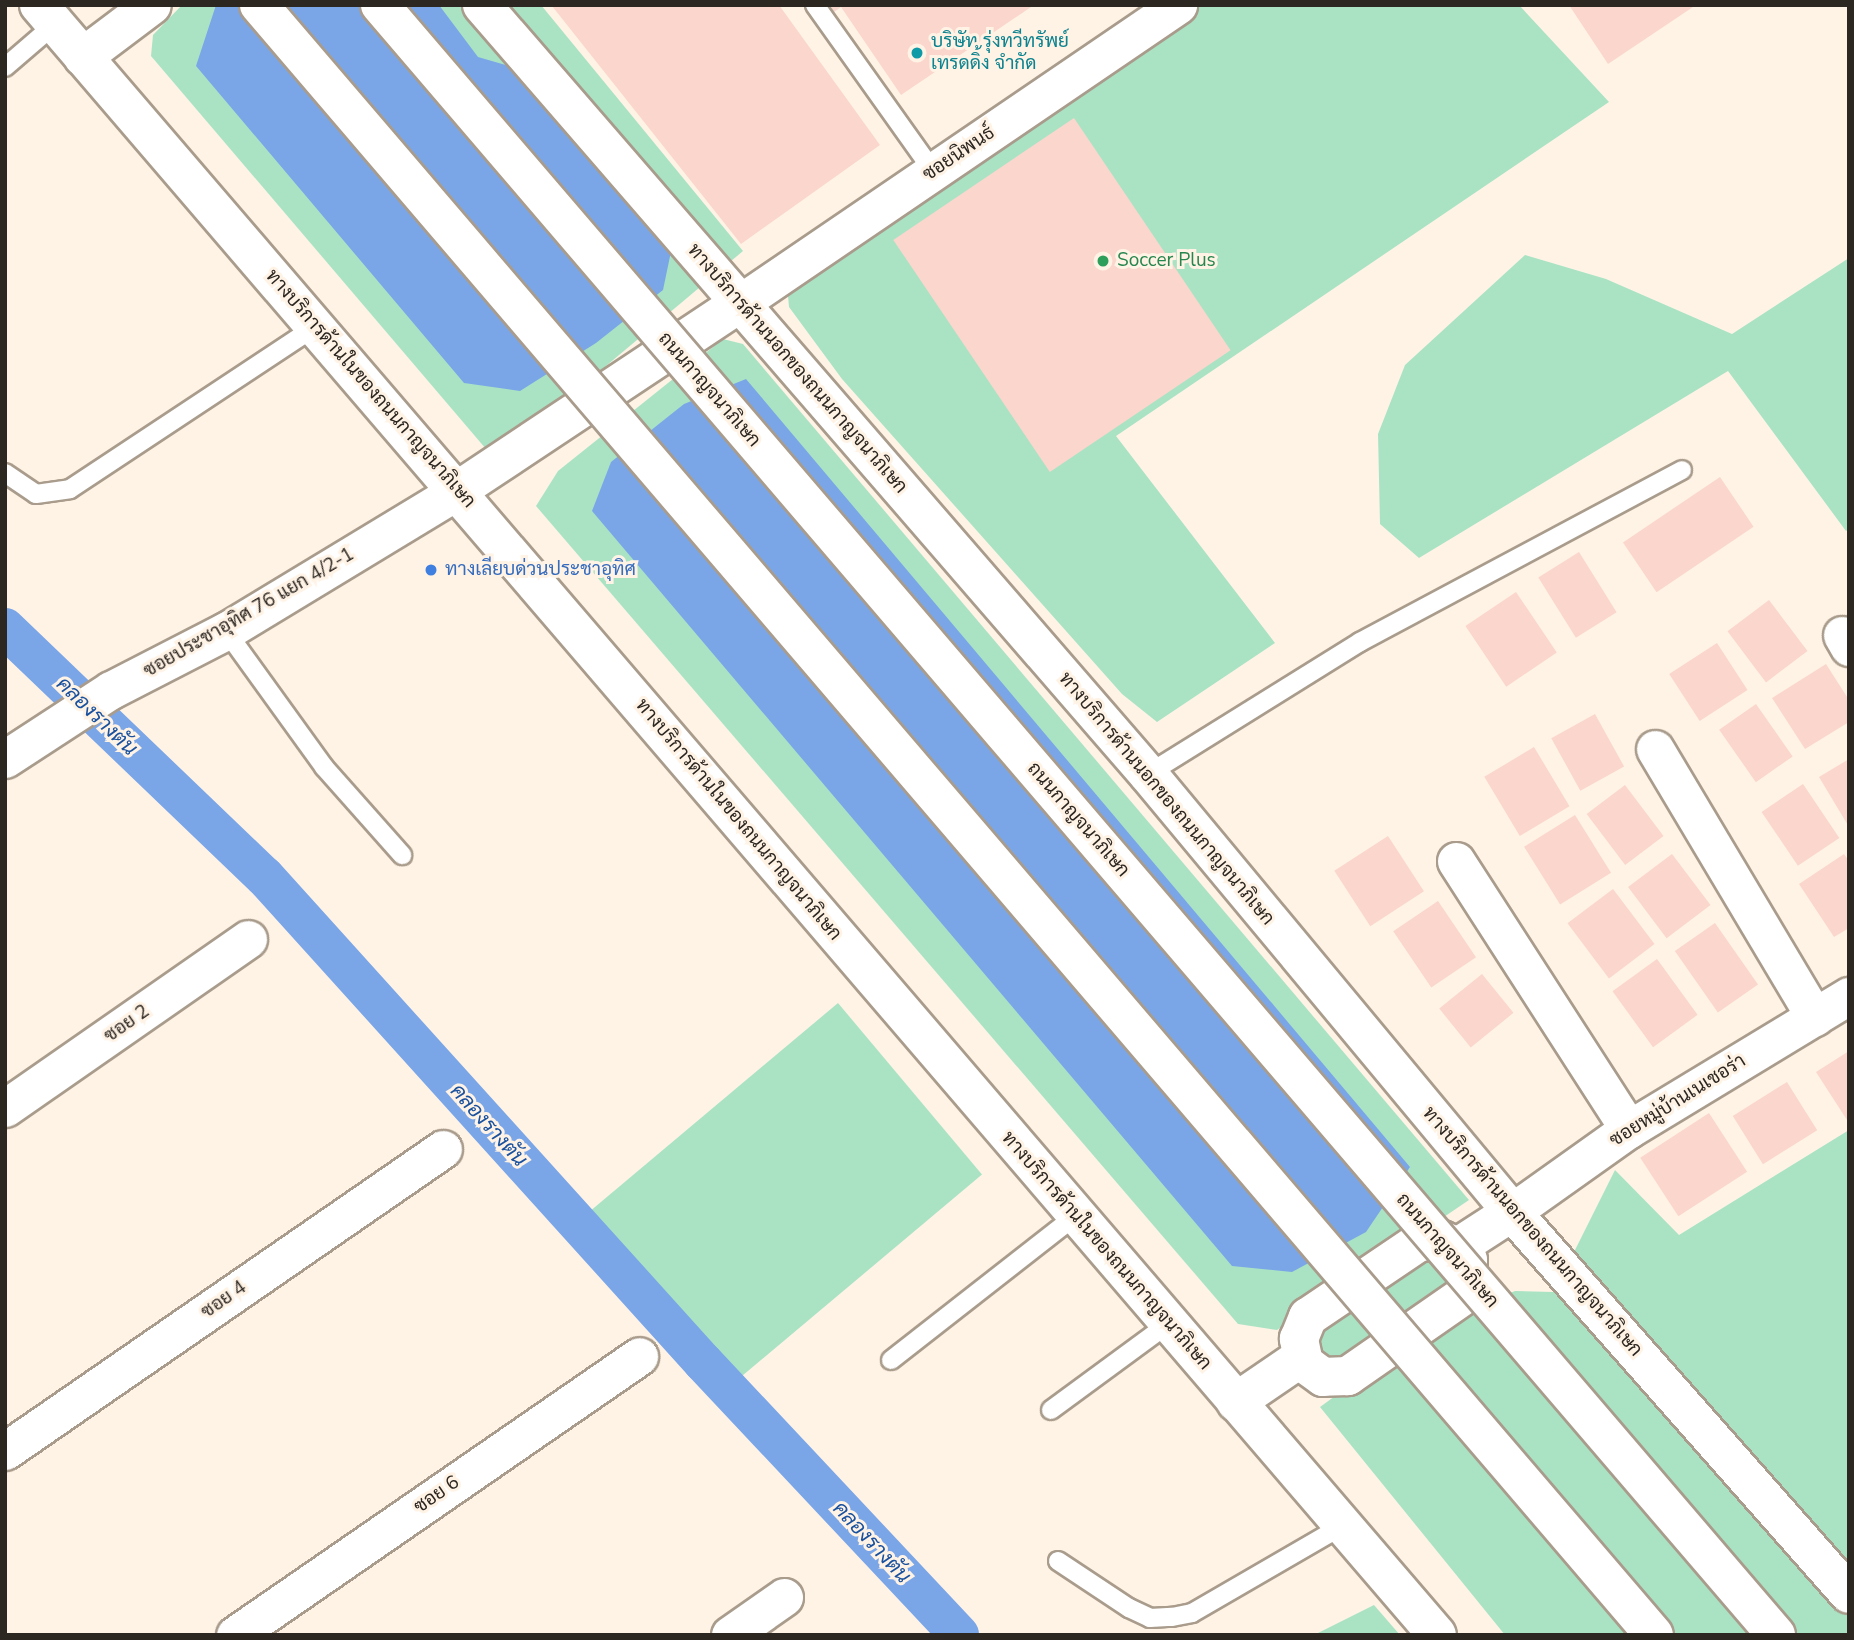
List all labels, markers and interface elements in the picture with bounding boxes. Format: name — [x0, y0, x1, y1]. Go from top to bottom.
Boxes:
place label: บริษัท รุ่งทวีทรัพย์ เทรดดิ้ง จำกัด — [931, 31, 1069, 75]
marker: บริษัท รุ่งทวีทรัพย์ เทรดดิ้ง จำกัด — [909, 45, 925, 61]
street label: ซอยนิพนธ์ — [919, 122, 999, 186]
street label: ทางบริการด้านนอกของถนนกาญจนาภิเษก — [682, 239, 912, 499]
place label: Soccer Plus — [1117, 250, 1216, 272]
marker: Soccer Plus — [1095, 253, 1111, 269]
street label: ทางบริการด้านในของถนนกาญจนาภิเษก — [260, 265, 480, 513]
street label: ถนนกาญจนาภิเษก — [653, 328, 765, 452]
street label: ซอยประชาอุทิศ 76 แยก 4/2-1 — [140, 543, 358, 683]
place label: ทางเลียบด่วนประชาอุทิศ — [445, 559, 636, 581]
marker: ทางเลียบด่วนประชาอุทิศ — [423, 562, 439, 578]
street label: ทางบริการด้านนอกของถนนกาญจนาภิเษก — [1053, 668, 1279, 930]
water label: คลองรางตัน — [51, 671, 143, 761]
street label: ทางบริการด้านในของถนนกาญจนาภิเษก — [630, 695, 846, 945]
street label: ถนนกาญจนาภิเษก — [1022, 758, 1134, 882]
street label: ซอย 2 — [100, 1000, 154, 1048]
street label: ซอยหมู่บ้านเนเชอร่า — [1606, 1050, 1750, 1152]
water label: คลองรางตัน — [445, 1078, 533, 1172]
street label: ทางบริการด้านนอกของถนนกาญจนาภิเษก — [1417, 1102, 1647, 1362]
street label: ทางบริการด้านในของถนนกาญจนาภิเษก — [996, 1127, 1216, 1375]
street label: ถนนกาญจนาภิเษก — [1391, 1189, 1503, 1313]
street label: ซอย 4 — [197, 1276, 251, 1324]
street label: ซอย 6 — [410, 1471, 464, 1519]
water label: คลองรางตัน — [828, 1496, 916, 1588]

